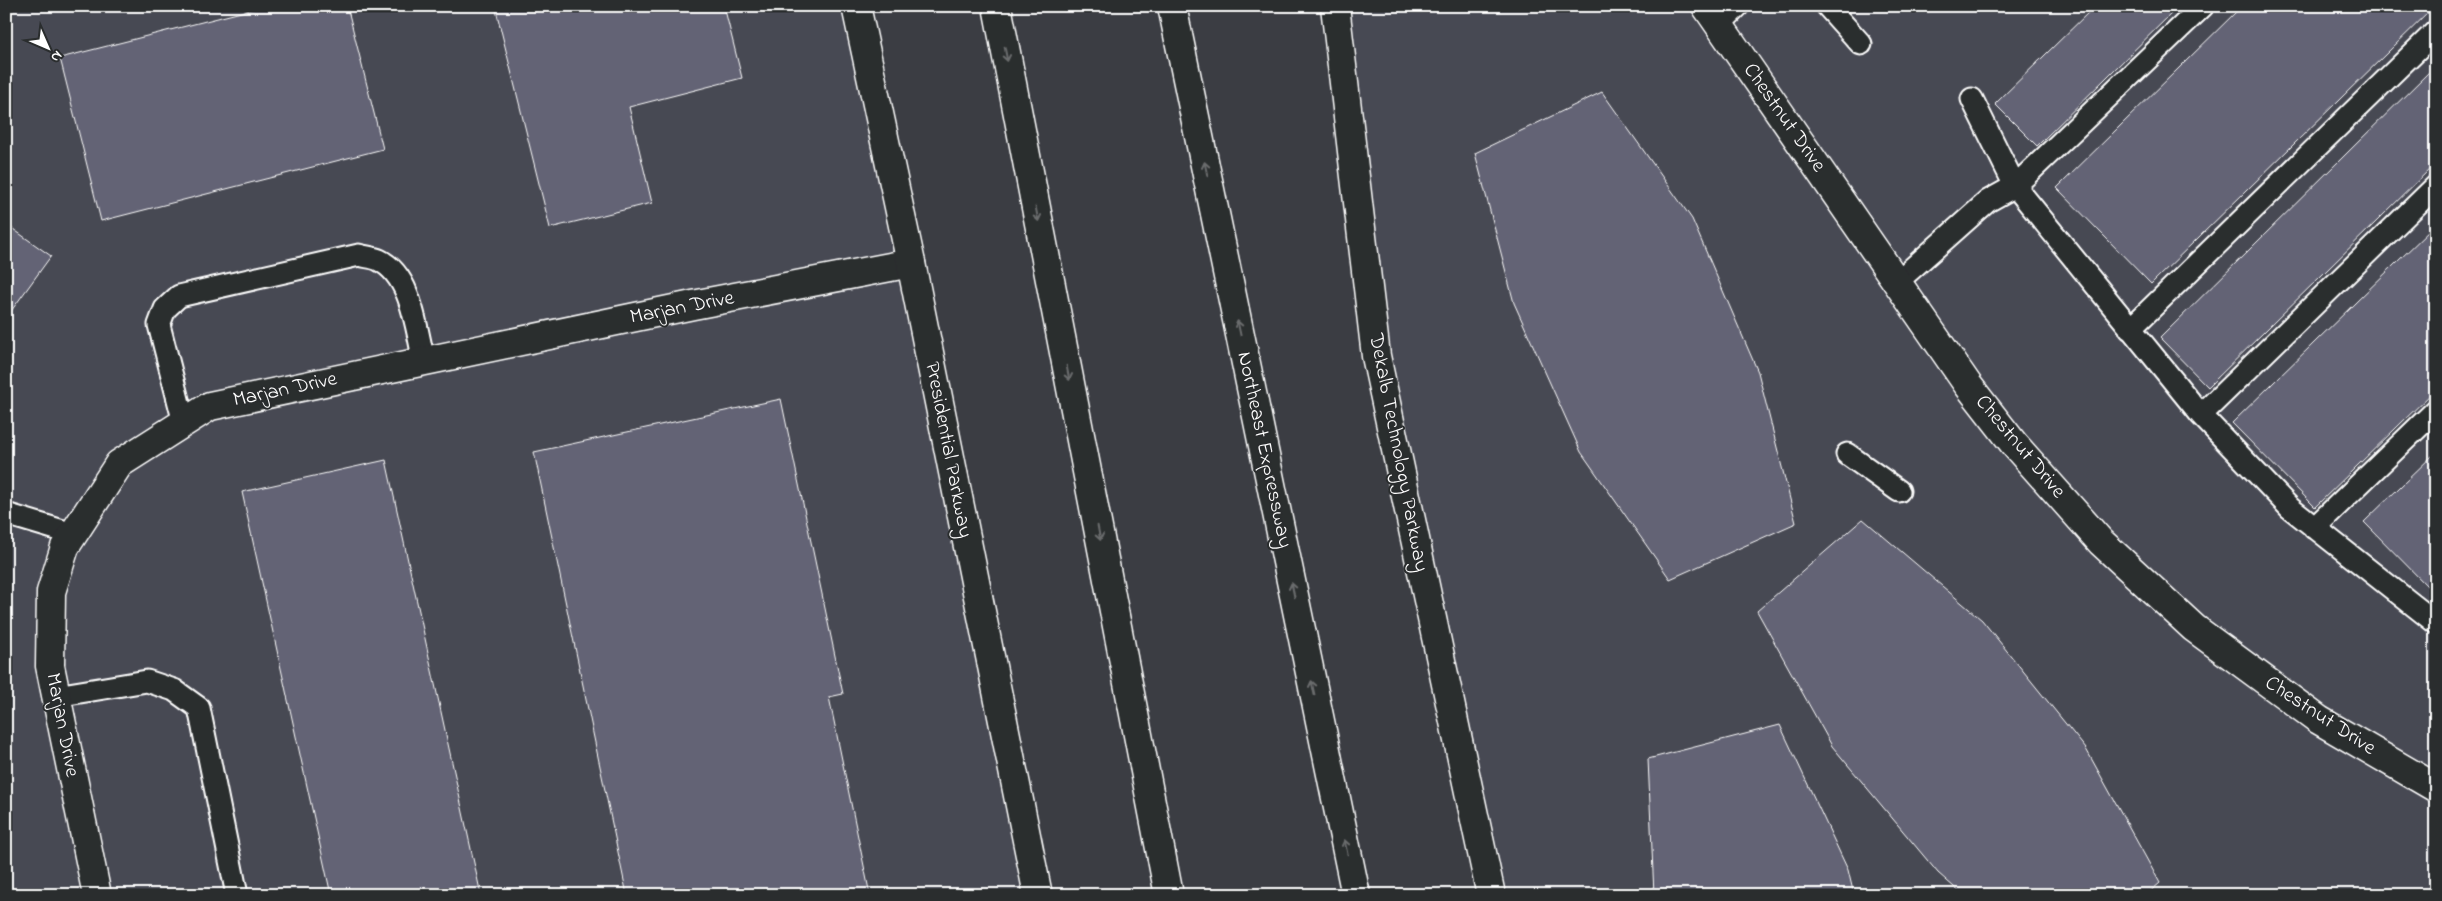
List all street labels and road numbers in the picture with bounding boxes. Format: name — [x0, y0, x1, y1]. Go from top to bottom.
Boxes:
street label: Chestnut Drive — [1735, 57, 1833, 179]
street label: Marjan Drive — [627, 283, 737, 333]
street label: Dekalb Technology Parkway — [1358, 330, 1436, 575]
street label: Northeast Expressway — [1227, 349, 1299, 551]
street label: Presidential Parkway — [914, 360, 980, 541]
street label: Marjan Drive — [230, 364, 340, 416]
street label: Chestnut Drive — [1968, 389, 2073, 506]
street label: Chestnut Drive — [2259, 669, 2382, 764]
street label: Marjan Drive — [37, 670, 87, 780]

